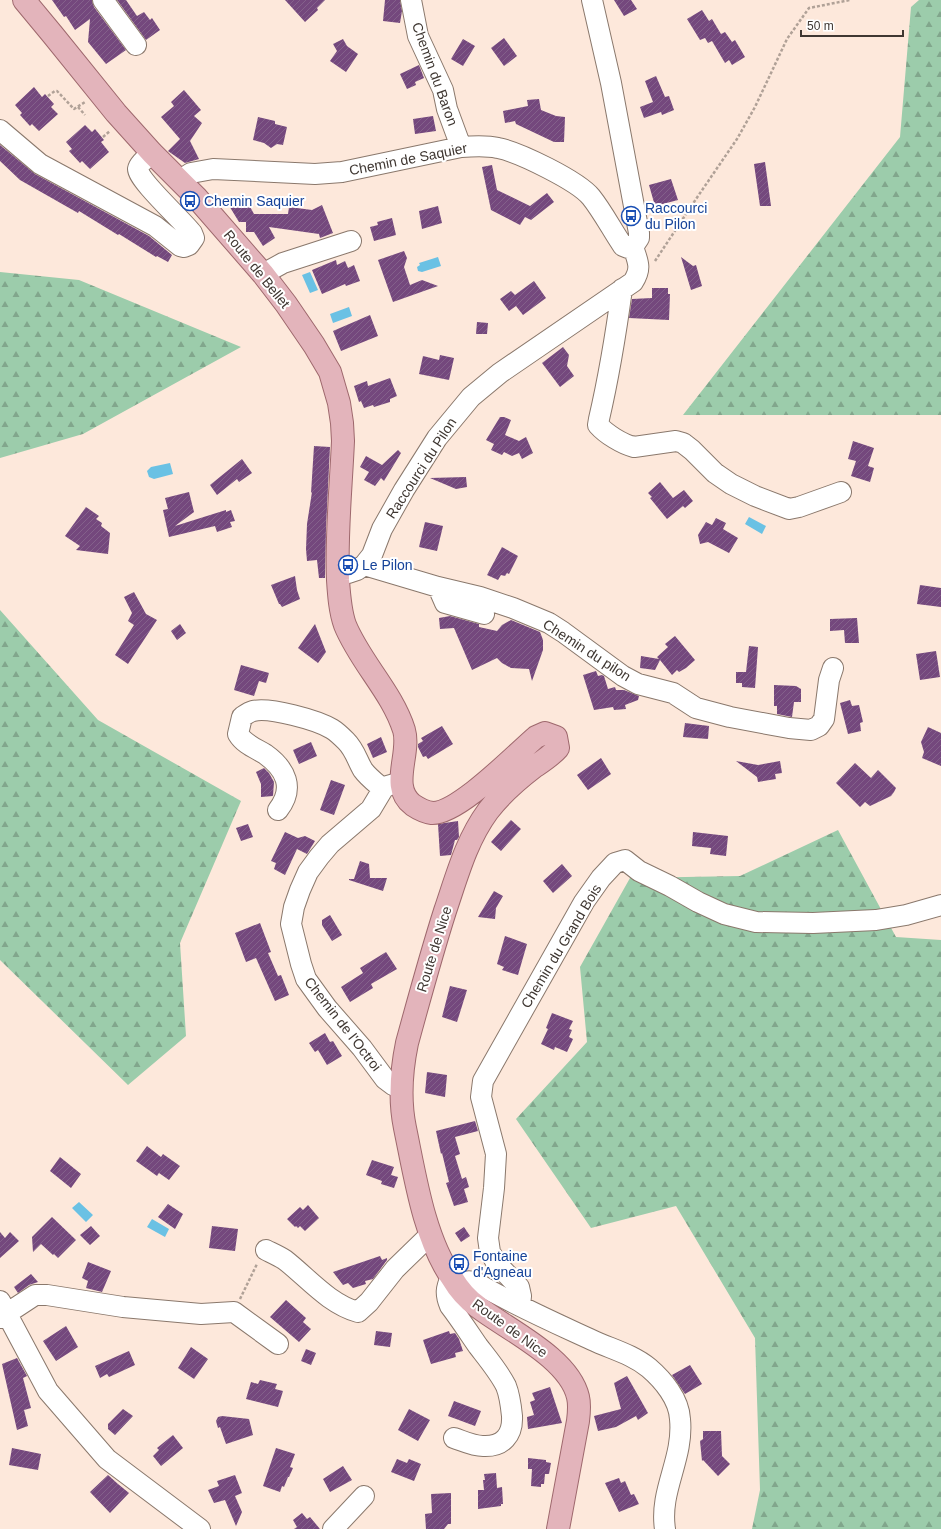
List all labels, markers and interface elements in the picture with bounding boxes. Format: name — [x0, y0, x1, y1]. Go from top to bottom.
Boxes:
scale bar — [801, 12, 903, 38]
text: 50 m — [807, 19, 834, 33]
street label: Chemin du Baron — [409, 20, 461, 128]
street label: Chemin de Saquier — [348, 140, 469, 178]
bus stop icon: Chemin Saquier — [179, 190, 201, 212]
place label: Chemin Saquier — [204, 193, 305, 209]
place label: Raccourci du Pilon — [645, 200, 707, 232]
bus stop icon: Raccourci du Pilon — [620, 205, 642, 227]
street label: Route de Bellet — [221, 227, 293, 311]
street label: Raccourci du Pilon — [383, 415, 459, 521]
bus stop icon: Le Pilon — [337, 554, 359, 576]
place label: Le Pilon — [362, 557, 413, 573]
street label: Chemin du pilon — [540, 616, 634, 684]
street label: Chemin du Grand Bois — [518, 881, 604, 1011]
street label: Route de Nice — [413, 904, 455, 994]
street label: Chemin de l'Octroi — [301, 974, 385, 1074]
place label: Fontaine d'Agneau — [473, 1248, 532, 1280]
bus stop icon: Fontaine d'Agneau — [448, 1253, 470, 1275]
street label: Route de Nice — [469, 1295, 551, 1361]

